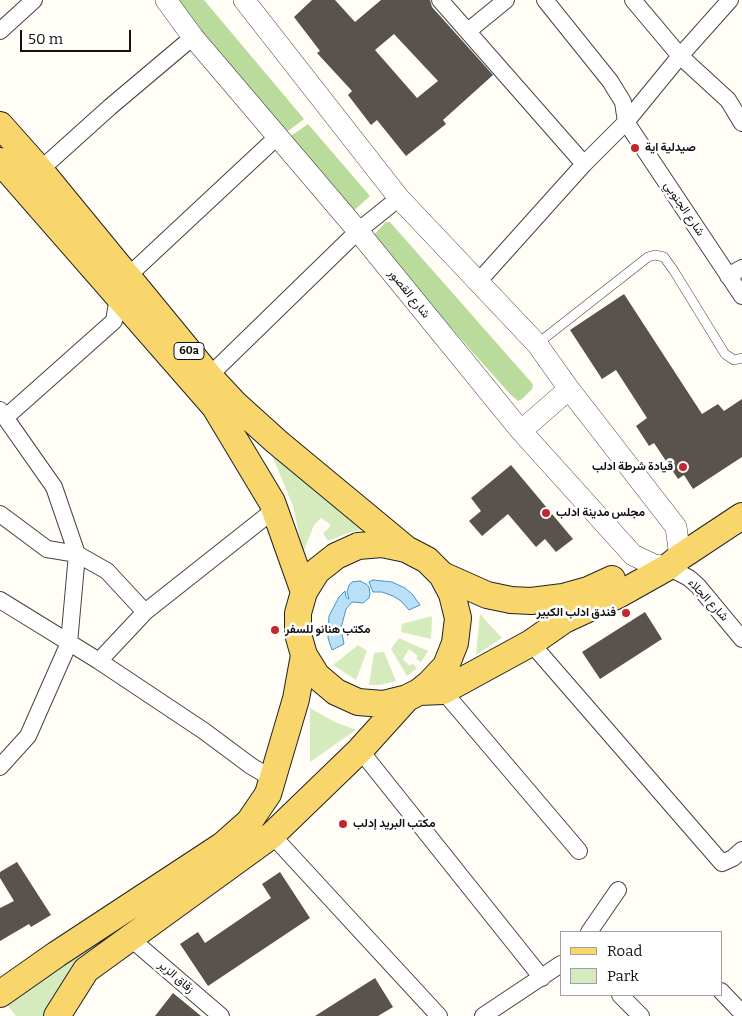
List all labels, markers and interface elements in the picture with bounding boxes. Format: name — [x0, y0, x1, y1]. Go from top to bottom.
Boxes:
scale bar — [22, 20, 134, 52]
text: 50 m — [28, 30, 63, 48]
place label: صيدلية اية — [645, 141, 696, 155]
marker: صيدلية اية — [629, 142, 641, 154]
street label: شارع الجنوبي — [660, 179, 708, 239]
street label: شارع القصور — [385, 267, 433, 321]
road number: 60a — [174, 342, 204, 360]
place label: قيادة شرطة ادلب — [592, 460, 673, 474]
marker: قيادة شرطة ادلب — [677, 461, 689, 473]
place label: مجلس مدينة ادلب — [556, 506, 645, 520]
marker: مجلس مدينة ادلب — [540, 507, 552, 519]
street label: شارع الجلاء — [685, 576, 731, 624]
place label: فندق ادلب الكبير — [536, 606, 616, 620]
marker: فندق ادلب الكبير — [620, 607, 632, 619]
place label: مكتب هنانو للسفر — [285, 623, 371, 637]
marker: مكتب هنانو للسفر — [269, 624, 281, 636]
place label: مكتب البريد إدلب — [353, 817, 436, 831]
marker: مكتب البريد إدلب — [337, 818, 349, 830]
legend — [560, 931, 722, 996]
text: Road — [607, 942, 642, 960]
street label: زقاق الزير — [155, 958, 197, 996]
text: Park — [607, 967, 639, 985]

